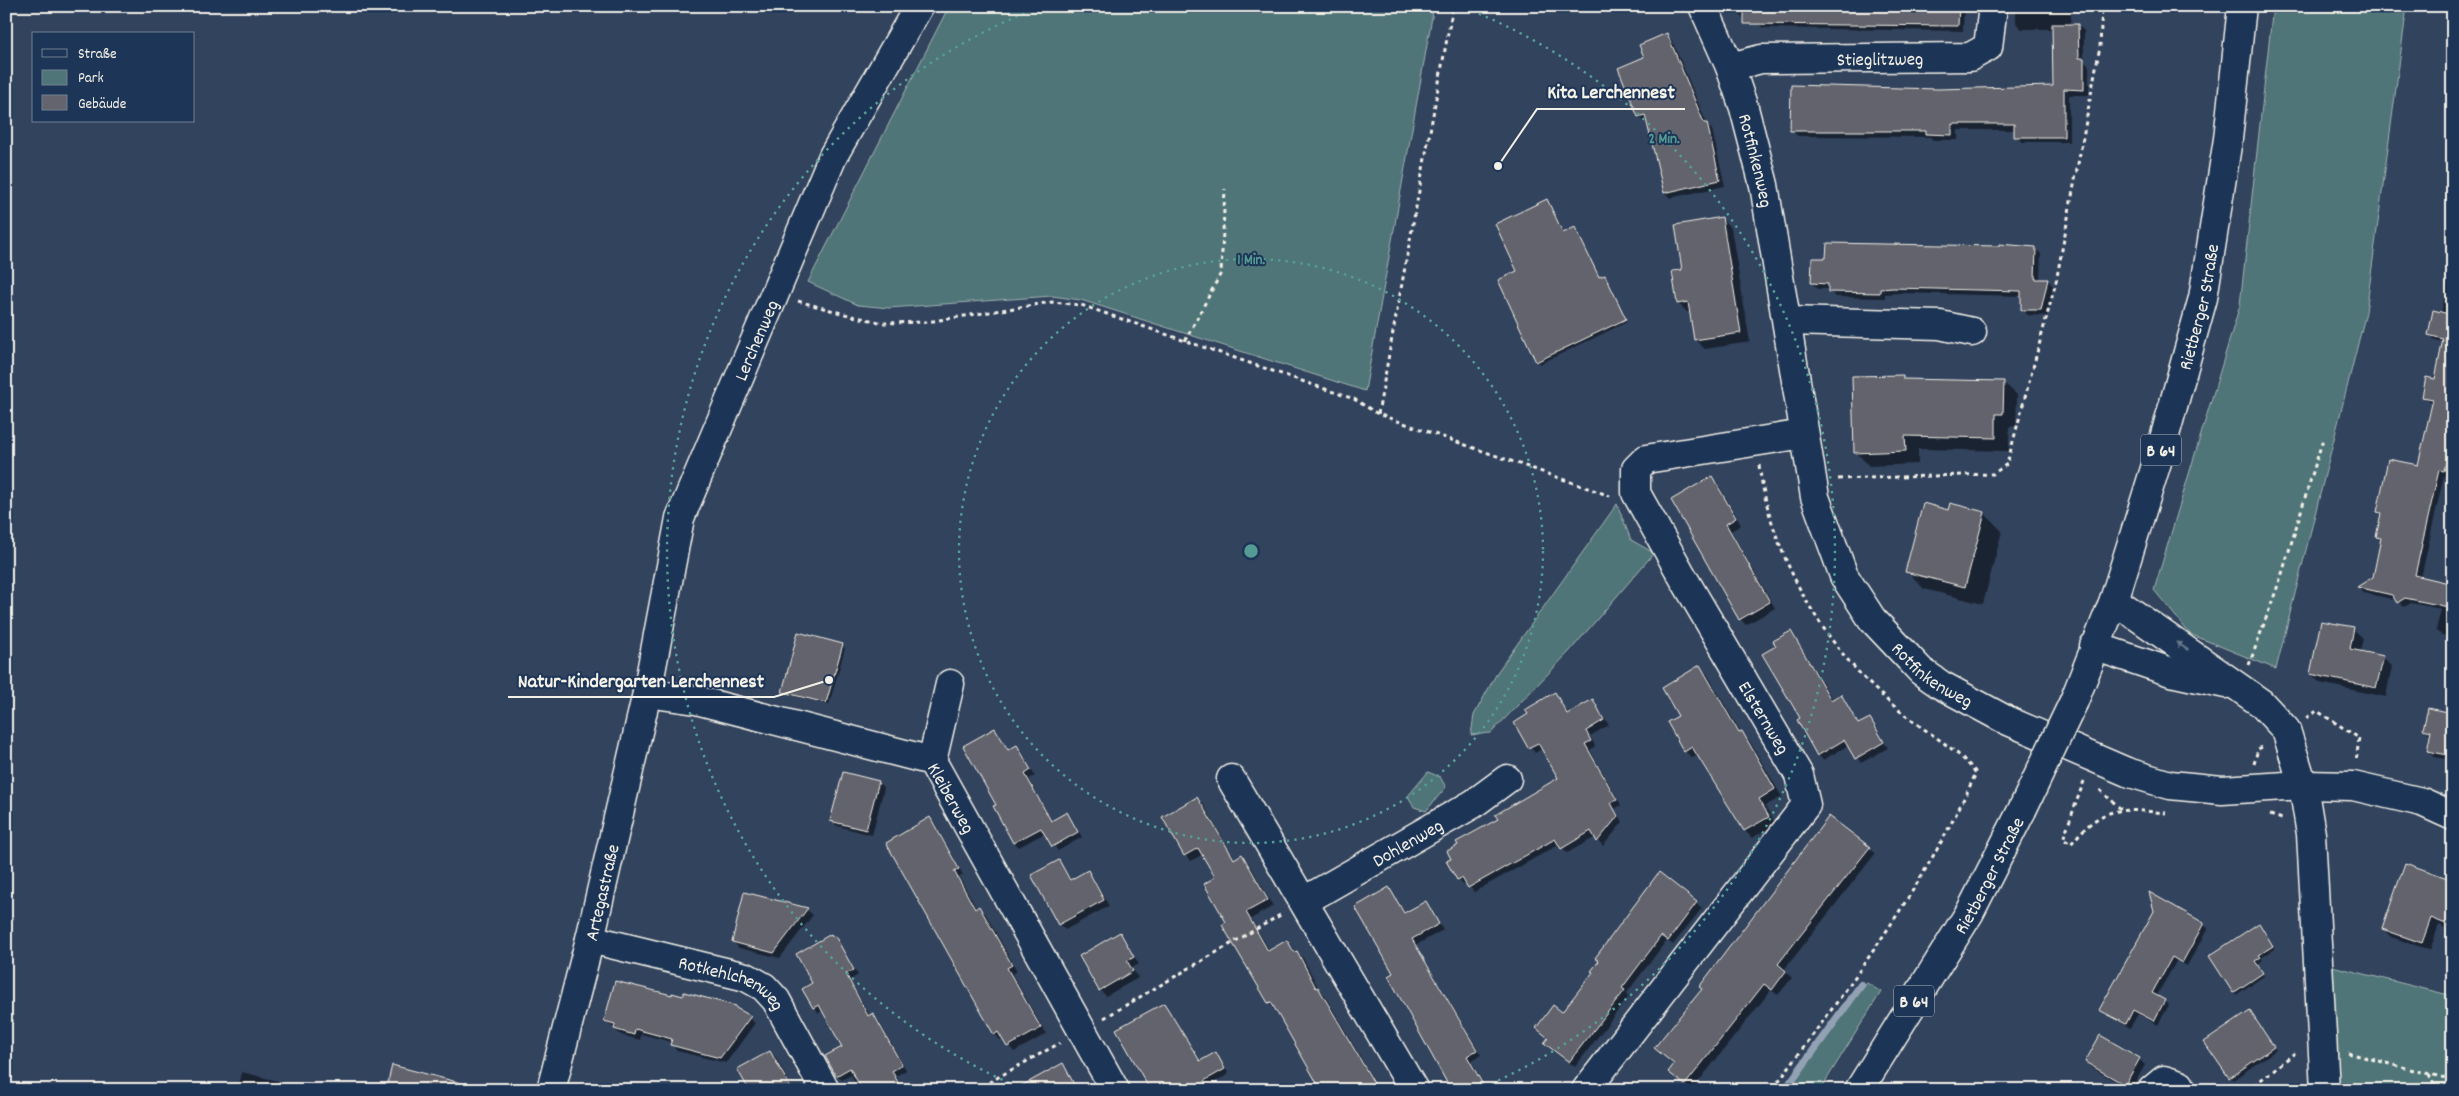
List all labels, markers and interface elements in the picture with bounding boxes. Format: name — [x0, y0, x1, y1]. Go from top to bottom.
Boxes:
legend — [32, 32, 195, 122]
text: Straße — [78, 44, 117, 66]
street label: Stieglitzweg — [1836, 47, 1924, 75]
text: Park — [78, 68, 104, 90]
callout: Kita Lerchennest — [1537, 74, 1685, 109]
text: Kita Lerchennest — [1547, 80, 1675, 108]
text: Gebäude — [78, 94, 127, 116]
street label: Rotfinkenweg — [1729, 111, 1778, 210]
text: 2 Min. — [1649, 129, 1680, 151]
street label: Rietberger Straße — [2174, 242, 2228, 374]
text: 1 Min. — [1237, 250, 1265, 272]
street label: Lerchenweg — [729, 296, 788, 386]
road number: B 64 — [2141, 434, 2181, 466]
centre of rings — [1242, 542, 1260, 560]
street label: Rotfinkenweg — [1883, 637, 1977, 717]
one-way arrow — [2175, 641, 2188, 651]
callout: Natur-Kindergarten Lerchennest — [508, 662, 774, 697]
text: Natur-Kindergarten Lerchennest — [518, 669, 765, 697]
street label: Elsternweg — [1730, 677, 1794, 761]
street label: Kleiberweg — [919, 759, 980, 840]
street label: Rietberger Straße — [1949, 813, 2033, 941]
street label: Dohlenweg — [1369, 814, 1449, 876]
street label: Artegastraße — [580, 842, 629, 944]
street label: Rotkehlchenweg — [675, 951, 789, 1016]
road number: B 64 — [1894, 986, 1934, 1016]

